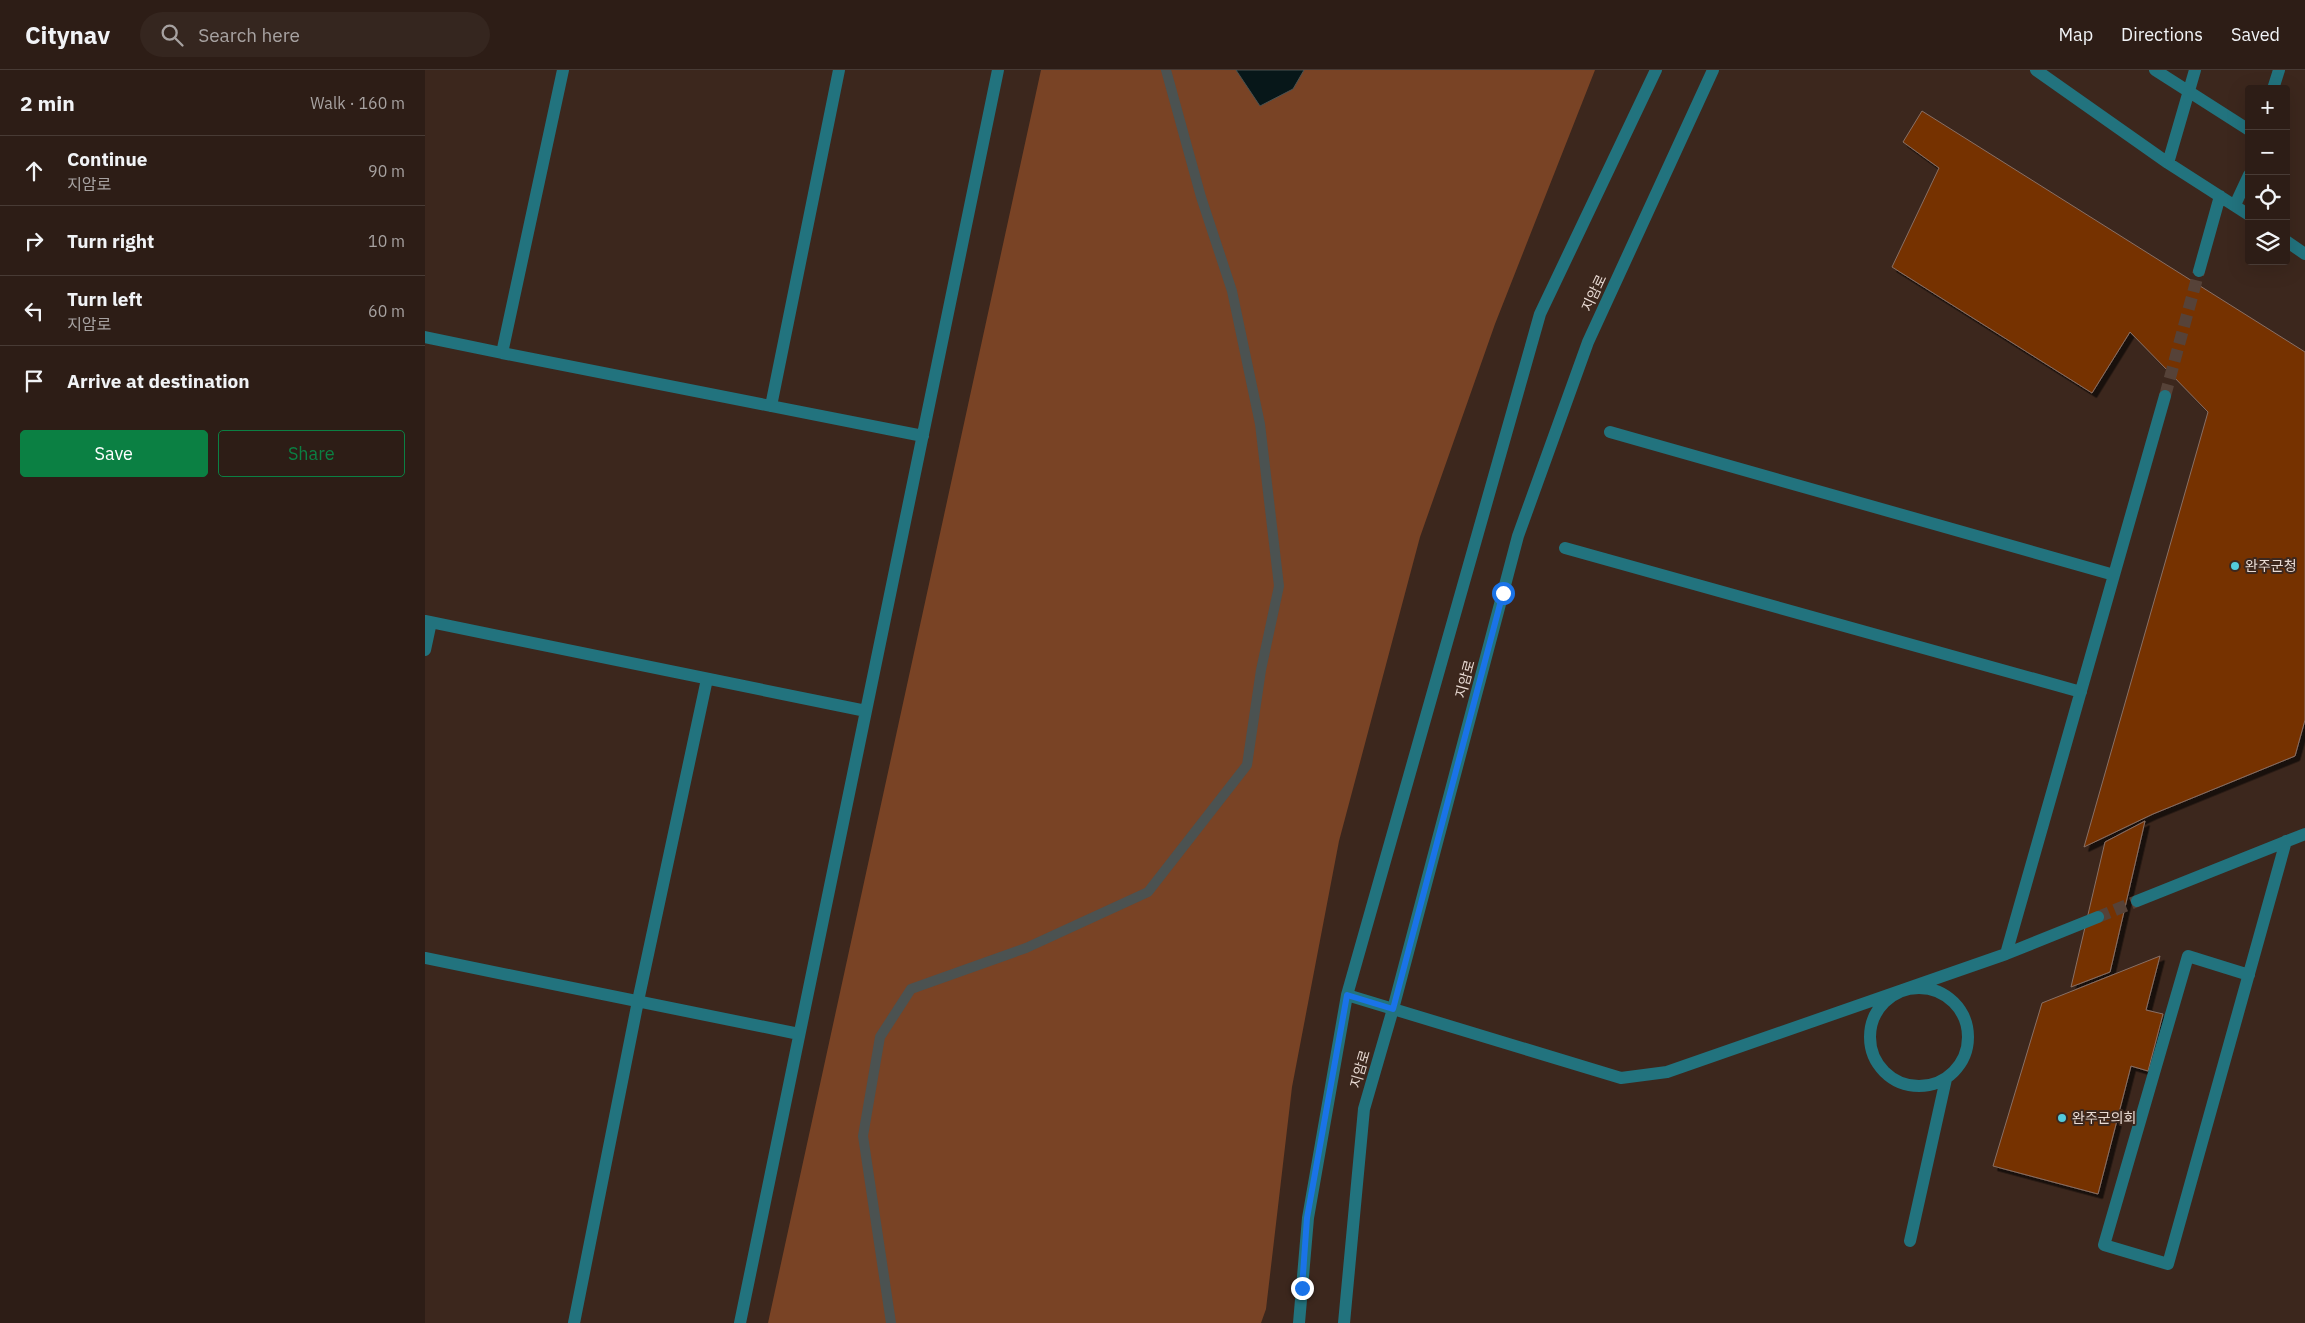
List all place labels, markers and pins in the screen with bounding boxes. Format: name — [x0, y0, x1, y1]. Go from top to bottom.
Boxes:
place label: 완주군청 — [2245, 557, 2297, 575]
marker: 완주군청 — [2229, 560, 2241, 572]
place label: 완주군의회 — [2072, 1109, 2136, 1127]
marker: 완주군의회 — [2056, 1112, 2068, 1124]

